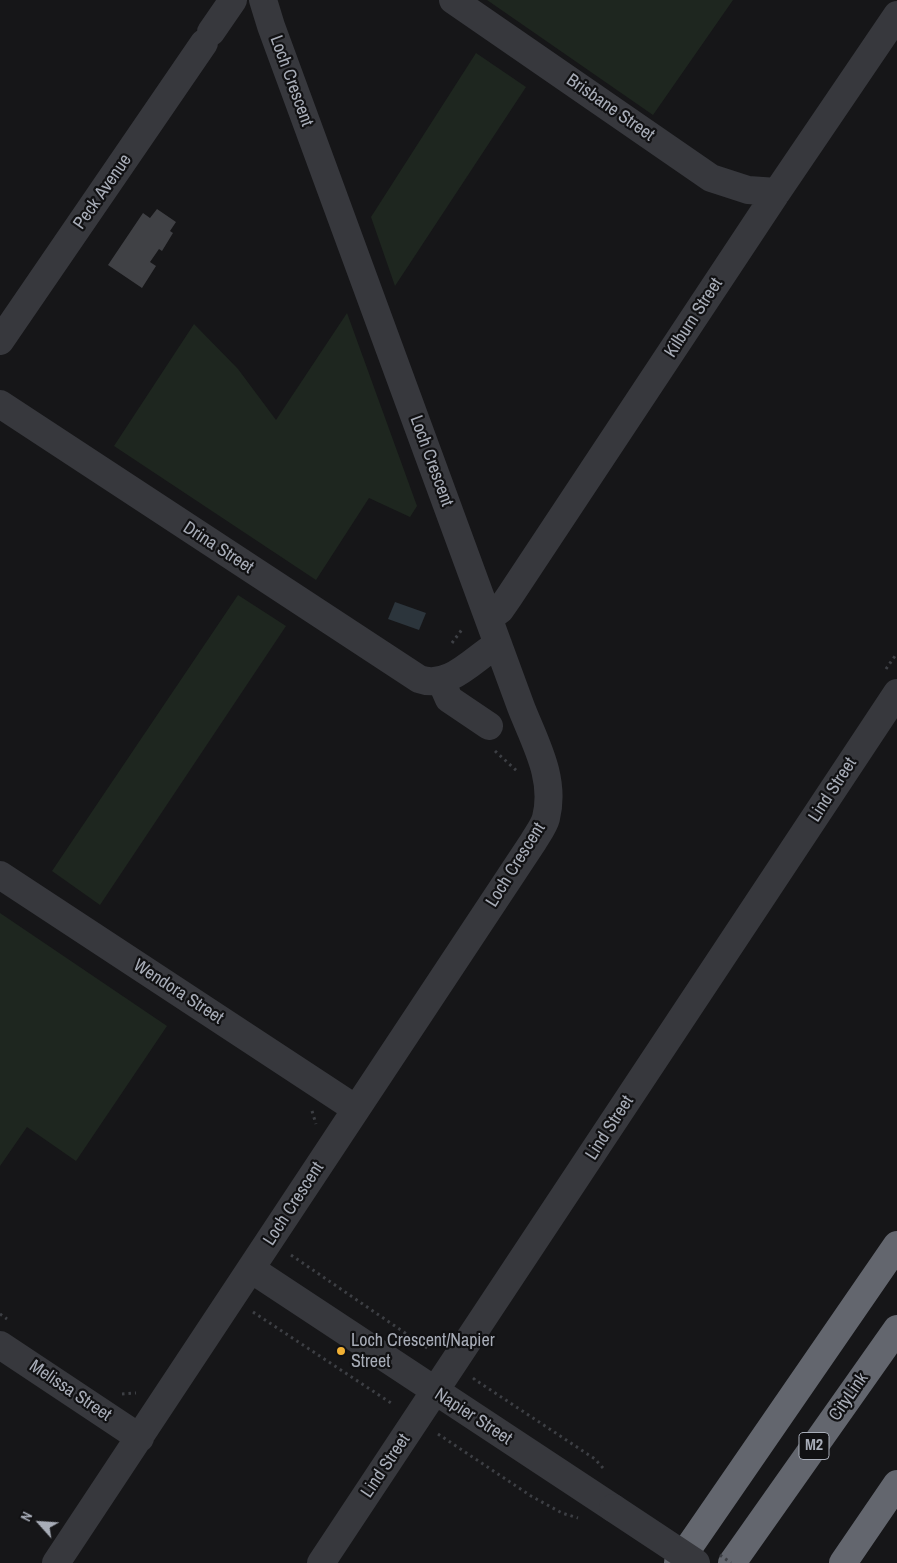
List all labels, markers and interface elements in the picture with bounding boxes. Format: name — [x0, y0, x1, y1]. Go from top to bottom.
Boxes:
street label: Loch Crescent — [265, 33, 317, 129]
street label: Brisbane Street — [562, 70, 658, 146]
street label: Peck Avenue — [69, 150, 137, 234]
street label: Kilburn Street — [660, 274, 728, 362]
street label: Loch Crescent — [405, 413, 457, 509]
street label: Drina Street — [179, 517, 257, 579]
street label: Lind Street — [804, 754, 862, 826]
street label: Loch Crescent — [482, 819, 550, 911]
street label: Wendora Street — [129, 955, 227, 1029]
street label: Lind Street — [581, 1092, 639, 1164]
street label: Loch Crescent — [259, 1158, 329, 1250]
place label: Loch Crescent/Napier Street — [351, 1330, 495, 1372]
marker: Loch Crescent/Napier Street — [335, 1345, 347, 1357]
street label: Melissa Street — [25, 1356, 115, 1426]
street label: CityLink — [825, 1369, 873, 1425]
street label: Napier Street — [430, 1384, 516, 1450]
street label: Lind Street — [357, 1430, 415, 1502]
road number: M2 — [799, 1432, 829, 1460]
north arrow — [15, 1498, 65, 1548]
text: N — [17, 1509, 36, 1524]

